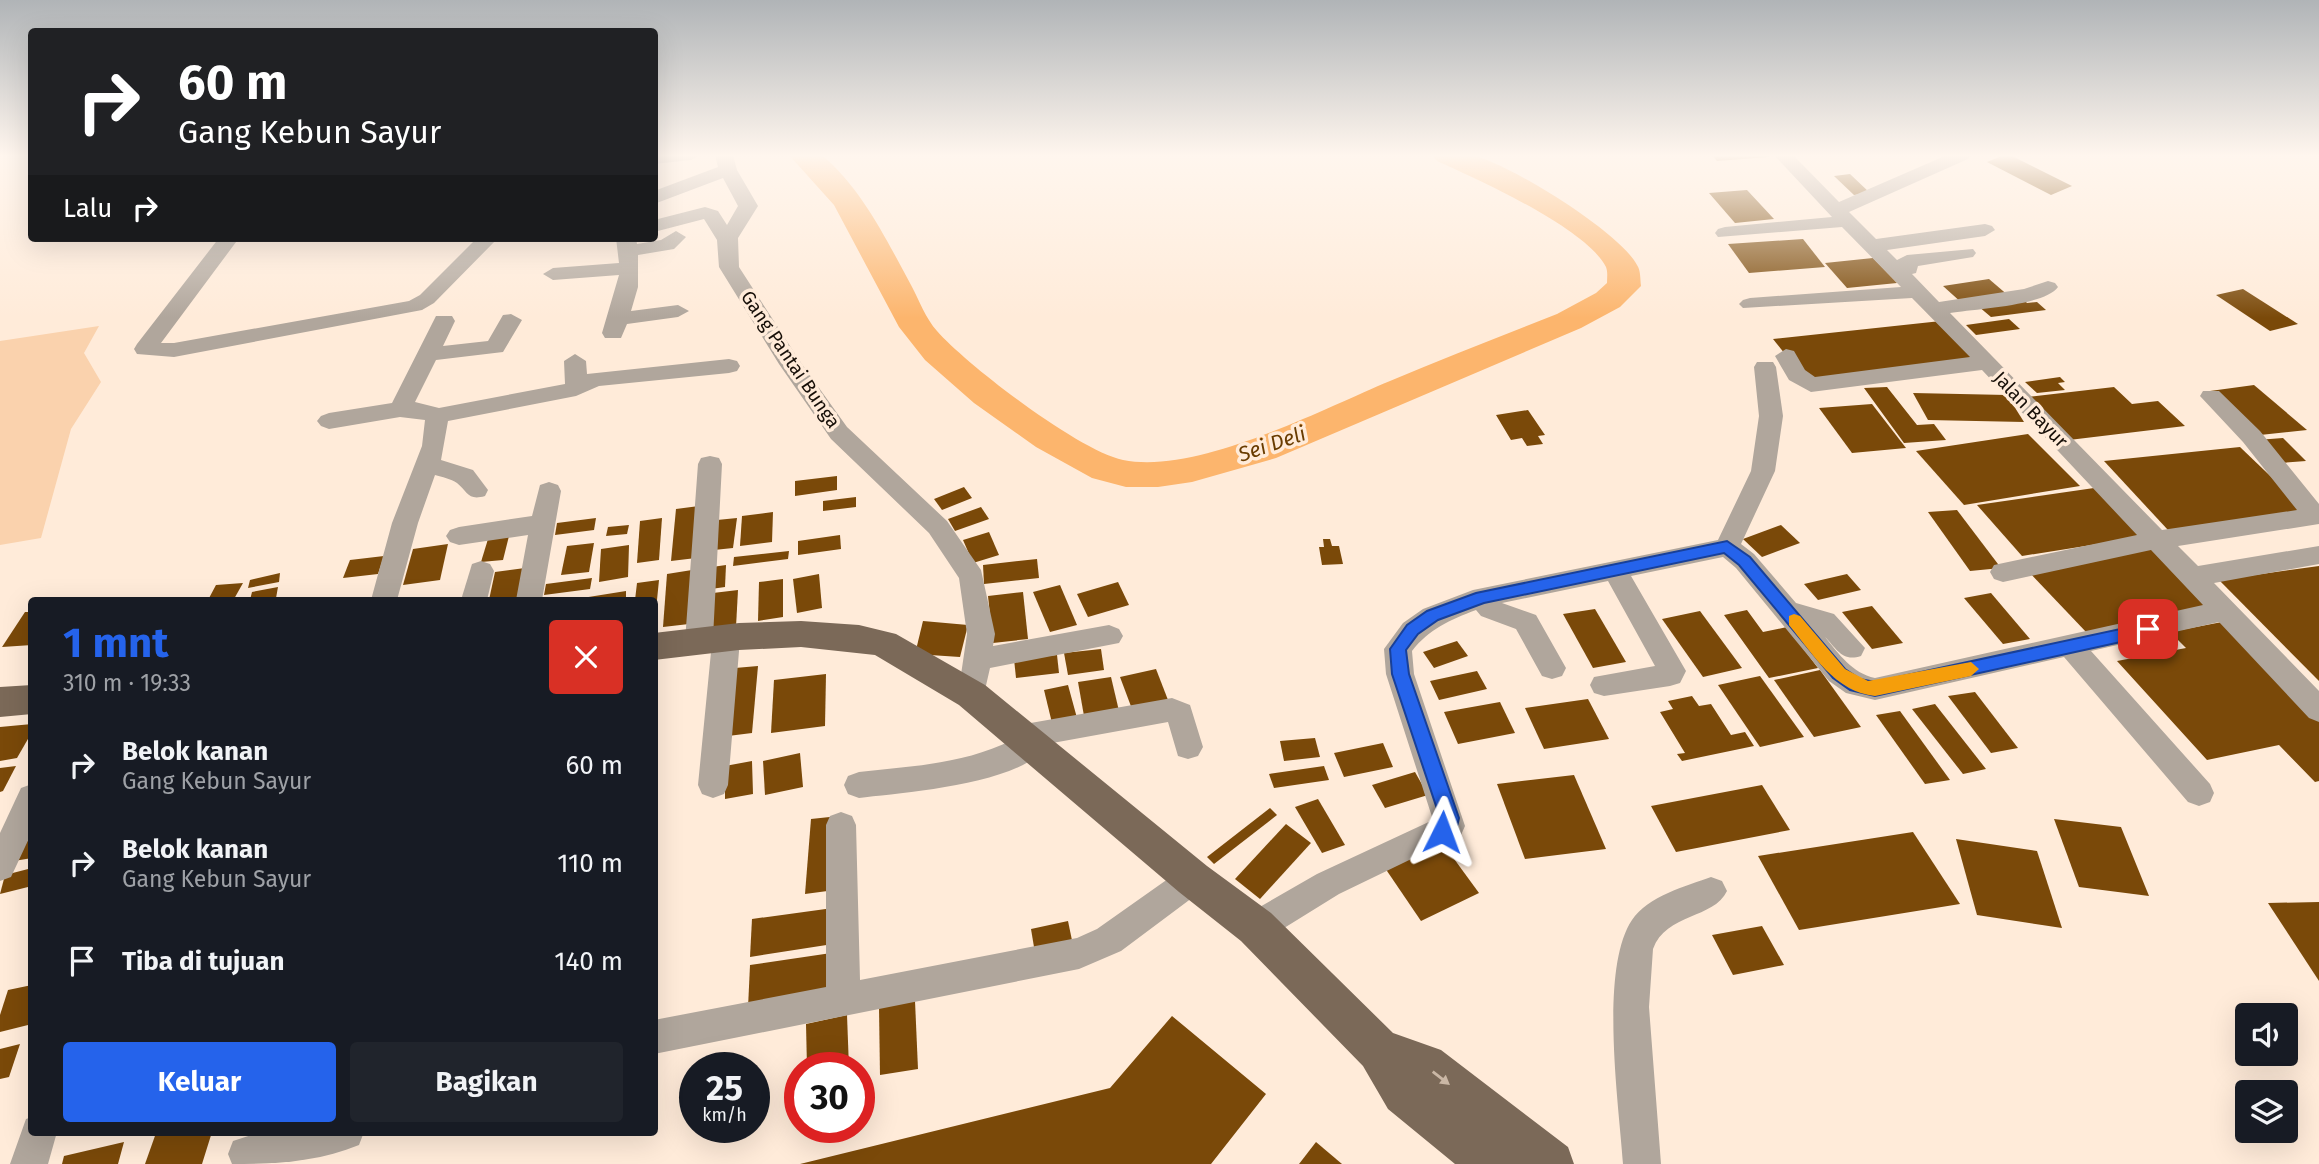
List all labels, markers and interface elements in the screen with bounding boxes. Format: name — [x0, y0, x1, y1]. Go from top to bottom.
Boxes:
text: 60 m — [178, 53, 287, 112]
icon: right — [63, 56, 154, 147]
text: Gang Kebun Sayur — [178, 113, 441, 151]
icon: right — [126, 189, 164, 227]
text: Lalu — [63, 193, 112, 224]
street label: Gang Pantai Bunga — [736, 286, 845, 432]
street label: Jalan Bayur — [1989, 366, 2073, 453]
water label: Sei Deli — [1234, 420, 1309, 468]
pin — [2118, 599, 2178, 659]
icon: arrive — [2129, 610, 2167, 648]
text: 1 mnt — [63, 618, 168, 668]
button: close — [549, 620, 623, 694]
text: 310 m · 19:33 — [63, 669, 191, 697]
text: Belok kanan — [122, 736, 268, 767]
icon: right — [63, 746, 101, 784]
text: 60 m — [565, 750, 623, 781]
text: Gang Kebun Sayur — [122, 767, 311, 795]
position arrow — [1405, 795, 1479, 869]
text: Belok kanan — [122, 834, 268, 865]
icon: right — [63, 844, 101, 882]
text: 110 m — [557, 848, 623, 879]
text: Gang Kebun Sayur — [122, 865, 311, 893]
icon: arrive — [63, 942, 101, 980]
text: Tiba di tujuan — [122, 946, 284, 977]
text: 140 m — [554, 946, 623, 977]
map controls — [2235, 1003, 2298, 1143]
button: sound — [2235, 1003, 2298, 1066]
button: Keluar — [63, 1042, 336, 1122]
button: Bagikan — [350, 1042, 623, 1122]
speed limit sign: 30 — [784, 1052, 875, 1143]
text: 25 — [706, 1067, 743, 1109]
one-way arrow — [1431, 1071, 1449, 1086]
button: layers — [2235, 1080, 2298, 1143]
text: km/h — [702, 1104, 747, 1126]

